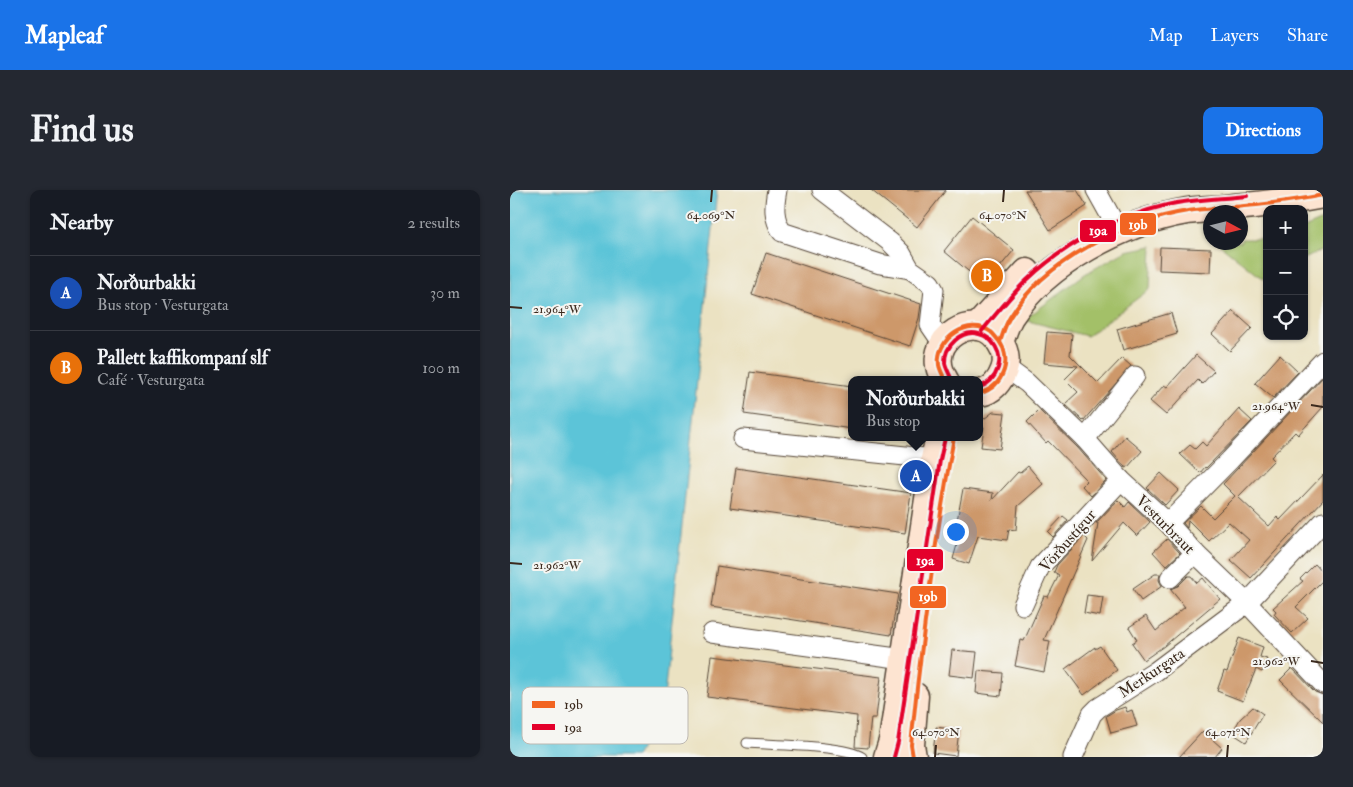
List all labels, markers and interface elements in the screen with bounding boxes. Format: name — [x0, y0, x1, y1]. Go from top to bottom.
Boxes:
text: Mapleaf — [25, 20, 104, 51]
text: Map — [1149, 24, 1183, 47]
text: Layers — [1211, 24, 1259, 47]
text: Share — [1287, 24, 1328, 47]
button: Directions — [1203, 107, 1323, 154]
text: Find us — [30, 108, 134, 152]
north arrow — [1203, 205, 1248, 250]
map controls — [1263, 205, 1308, 340]
button: + — [1263, 205, 1308, 250]
text: 64.069°N — [687, 208, 735, 223]
text: 64.070°N — [979, 208, 1027, 223]
text: Nearby — [50, 209, 113, 236]
line badge: 19b — [1119, 212, 1157, 236]
text: 2 results — [407, 213, 460, 233]
text: 19b — [1129, 216, 1148, 233]
line badge: 19a — [1079, 219, 1117, 243]
text: 19a — [1089, 222, 1108, 239]
button: − — [1263, 250, 1308, 295]
pin: B — [971, 257, 1003, 295]
text: Norðurbakki — [97, 271, 196, 295]
text: A — [61, 283, 71, 303]
text: 30 m — [430, 283, 460, 303]
text: Bus stop · Vesturgata — [97, 295, 229, 315]
button: locate — [1263, 295, 1308, 340]
text: 21.964°W — [533, 302, 582, 317]
text: Pallett kaffikompaní slf — [97, 346, 268, 370]
text: B — [61, 358, 71, 378]
text: 100 m — [422, 358, 460, 378]
text: Café · Vesturgata — [97, 370, 205, 390]
popup — [848, 376, 983, 441]
text: Norðurbakki — [866, 387, 965, 411]
text: 21.964°W — [1252, 399, 1301, 414]
text: Bus stop — [866, 411, 920, 431]
pin: A — [900, 457, 932, 495]
street label: Vesturbraut — [1132, 491, 1199, 558]
street label: Vörðustígur — [1035, 505, 1101, 576]
your location — [943, 519, 969, 545]
line badge: 19a — [906, 548, 944, 572]
text: 19a — [916, 552, 935, 569]
text: 21.962°W — [533, 558, 581, 573]
line badge: 19b — [909, 585, 947, 609]
text: 19b — [919, 588, 938, 605]
street label: Merkurgata — [1115, 643, 1189, 702]
text: 21.962°W — [1252, 654, 1300, 669]
legend — [522, 687, 688, 744]
text: 19b — [564, 696, 583, 713]
text: 19a — [564, 719, 582, 736]
text: 64.070°N — [912, 725, 960, 740]
text: 64.071°N — [1205, 725, 1251, 740]

